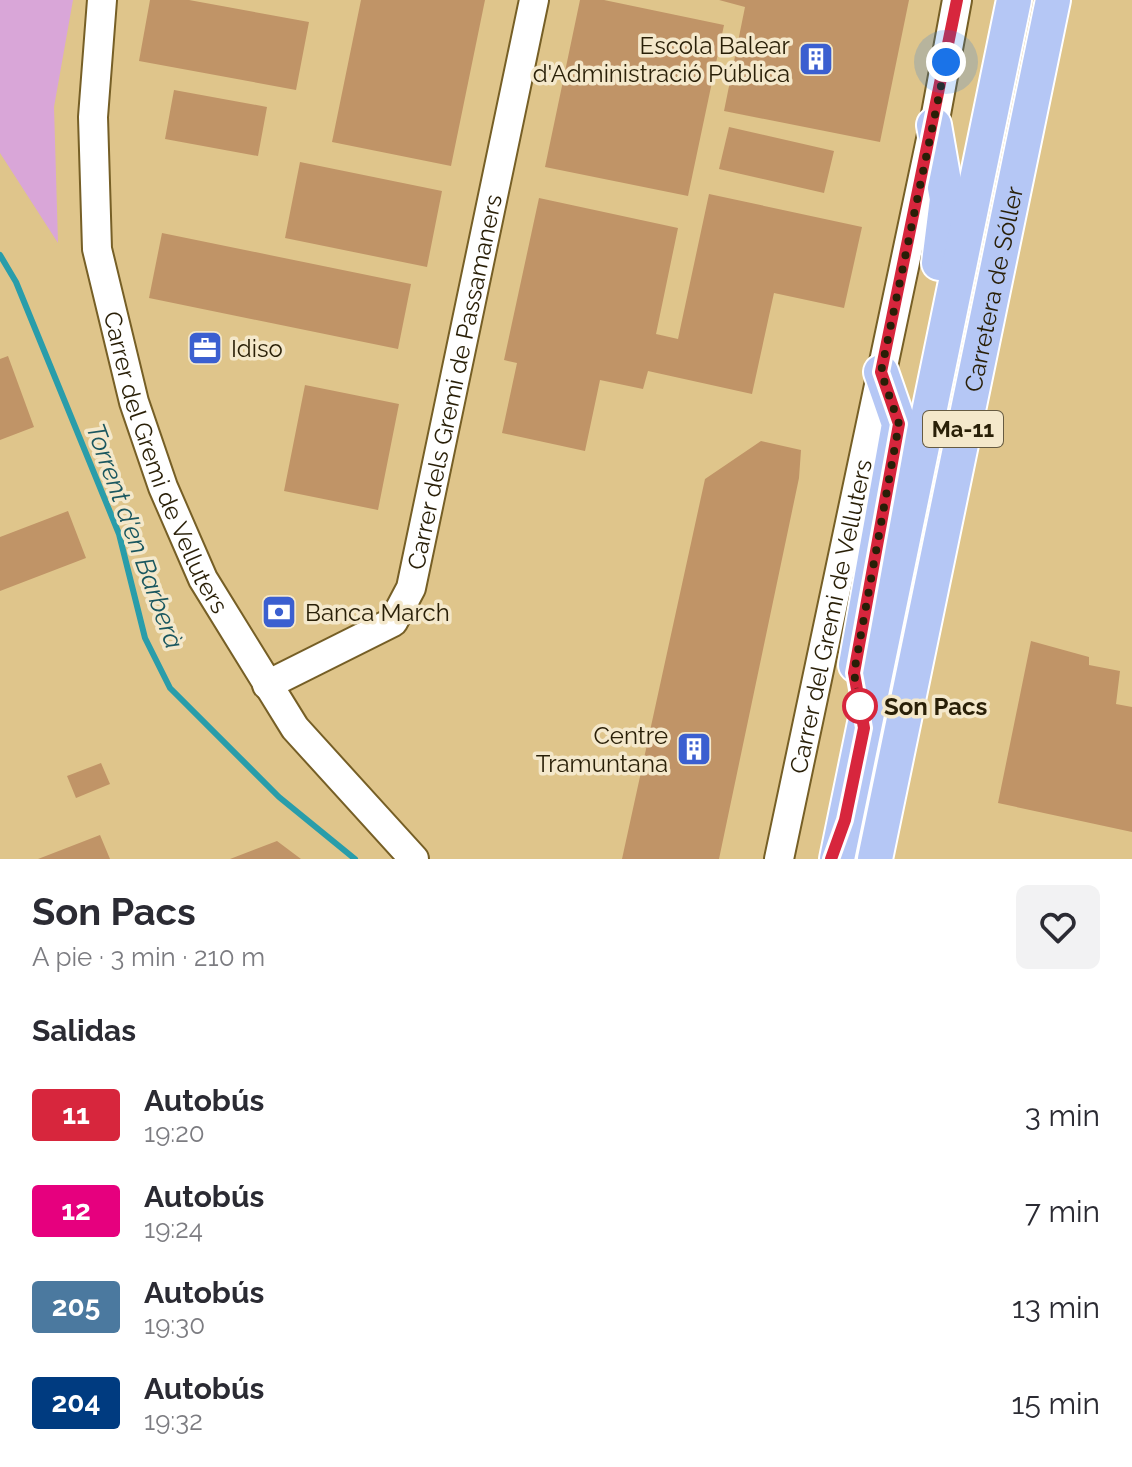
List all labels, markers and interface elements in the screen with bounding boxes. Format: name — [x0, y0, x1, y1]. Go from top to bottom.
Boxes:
place label: Escola Balear d'Administració Pública — [533, 31, 791, 88]
building icon: Escola Balear d'Administració Pública — [797, 40, 835, 78]
your location — [926, 42, 966, 82]
street label: Carretera de Sóller — [958, 183, 1029, 394]
street label: Carrer dels Gremi de Passamaners — [401, 192, 508, 572]
street label: Carrer del Gremi de Velluters — [98, 308, 235, 618]
office icon: Idiso — [186, 329, 224, 367]
place label: Idiso — [231, 334, 283, 363]
road number: Ma-11 — [923, 411, 1003, 447]
water label: Torrent d'en Barberà — [80, 419, 190, 653]
street label: Carrer del Gremi de Velluters — [783, 457, 878, 776]
bank icon: Banca March — [260, 593, 298, 631]
place label: Banca March — [305, 598, 450, 627]
marker: Son Pacs — [843, 689, 877, 723]
place label: Son Pacs — [884, 692, 988, 721]
place label: Centre Tramuntana — [536, 721, 668, 778]
building icon: Centre Tramuntana — [675, 730, 713, 768]
button: heart — [1016, 885, 1100, 969]
text: Son Pacs — [32, 889, 196, 934]
text: A pie · 3 min · 210 m — [32, 942, 265, 972]
text: Salidas — [32, 1013, 136, 1048]
text: Autobús — [144, 1083, 264, 1118]
text: 11 — [62, 1098, 90, 1131]
text: 3 min — [1025, 1098, 1100, 1133]
text: 19:20 — [144, 1118, 205, 1148]
text: Autobús — [144, 1179, 264, 1214]
text: 12 — [61, 1194, 91, 1227]
text: 7 min — [1025, 1194, 1100, 1229]
text: 19:24 — [144, 1214, 203, 1244]
text: Autobús — [144, 1275, 264, 1310]
text: 205 — [52, 1290, 100, 1323]
text: 13 min — [1012, 1290, 1100, 1325]
text: 19:30 — [144, 1310, 205, 1340]
text: Autobús — [144, 1371, 264, 1406]
text: 204 — [52, 1386, 100, 1419]
text: 15 min — [1012, 1386, 1100, 1421]
text: 19:32 — [144, 1406, 203, 1436]

